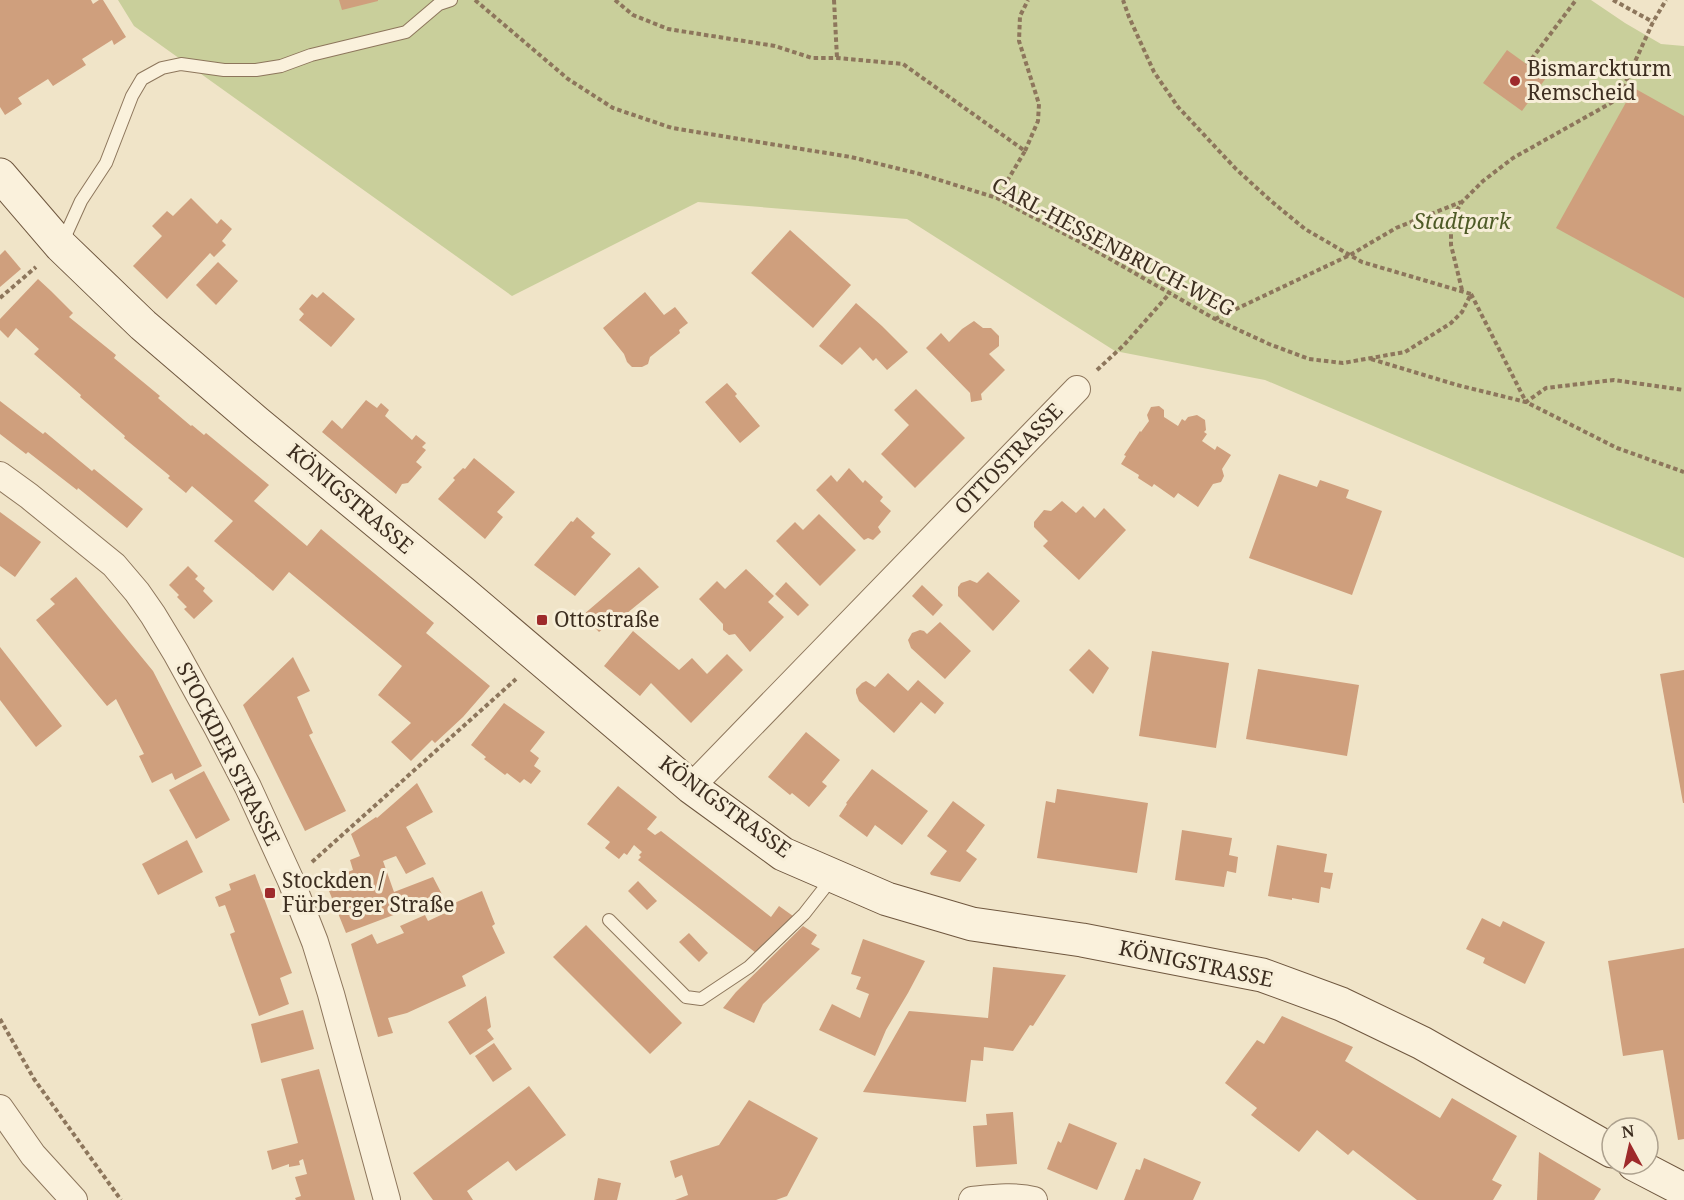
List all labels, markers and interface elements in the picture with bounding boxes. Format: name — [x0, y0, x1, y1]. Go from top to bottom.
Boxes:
place label: Bismarckturm Remscheid — [1527, 54, 1672, 106]
marker: Bismarckturm Remscheid — [1508, 74, 1522, 88]
street label: CARL-HESSENBRUCH-WEG — [987, 170, 1240, 322]
park label: Stadtpark — [1413, 207, 1512, 235]
street label: OTTOSTRASSE — [948, 397, 1069, 520]
street label: KÖNIGSTRASSE — [282, 437, 420, 559]
place label: Ottostraße — [554, 605, 659, 633]
marker: Ottostraße — [535, 613, 549, 627]
street label: STOCKDER STRASSE — [170, 657, 287, 850]
street label: KÖNIGSTRASSE — [654, 749, 797, 864]
place label: Stockden / Fürberger Straße — [282, 866, 454, 918]
marker: Stockden / Fürberger Straße — [263, 886, 277, 900]
street label: KÖNIGSTRASSE — [1117, 933, 1276, 993]
north arrow — [1600, 1116, 1660, 1176]
text: N — [1620, 1119, 1636, 1143]

